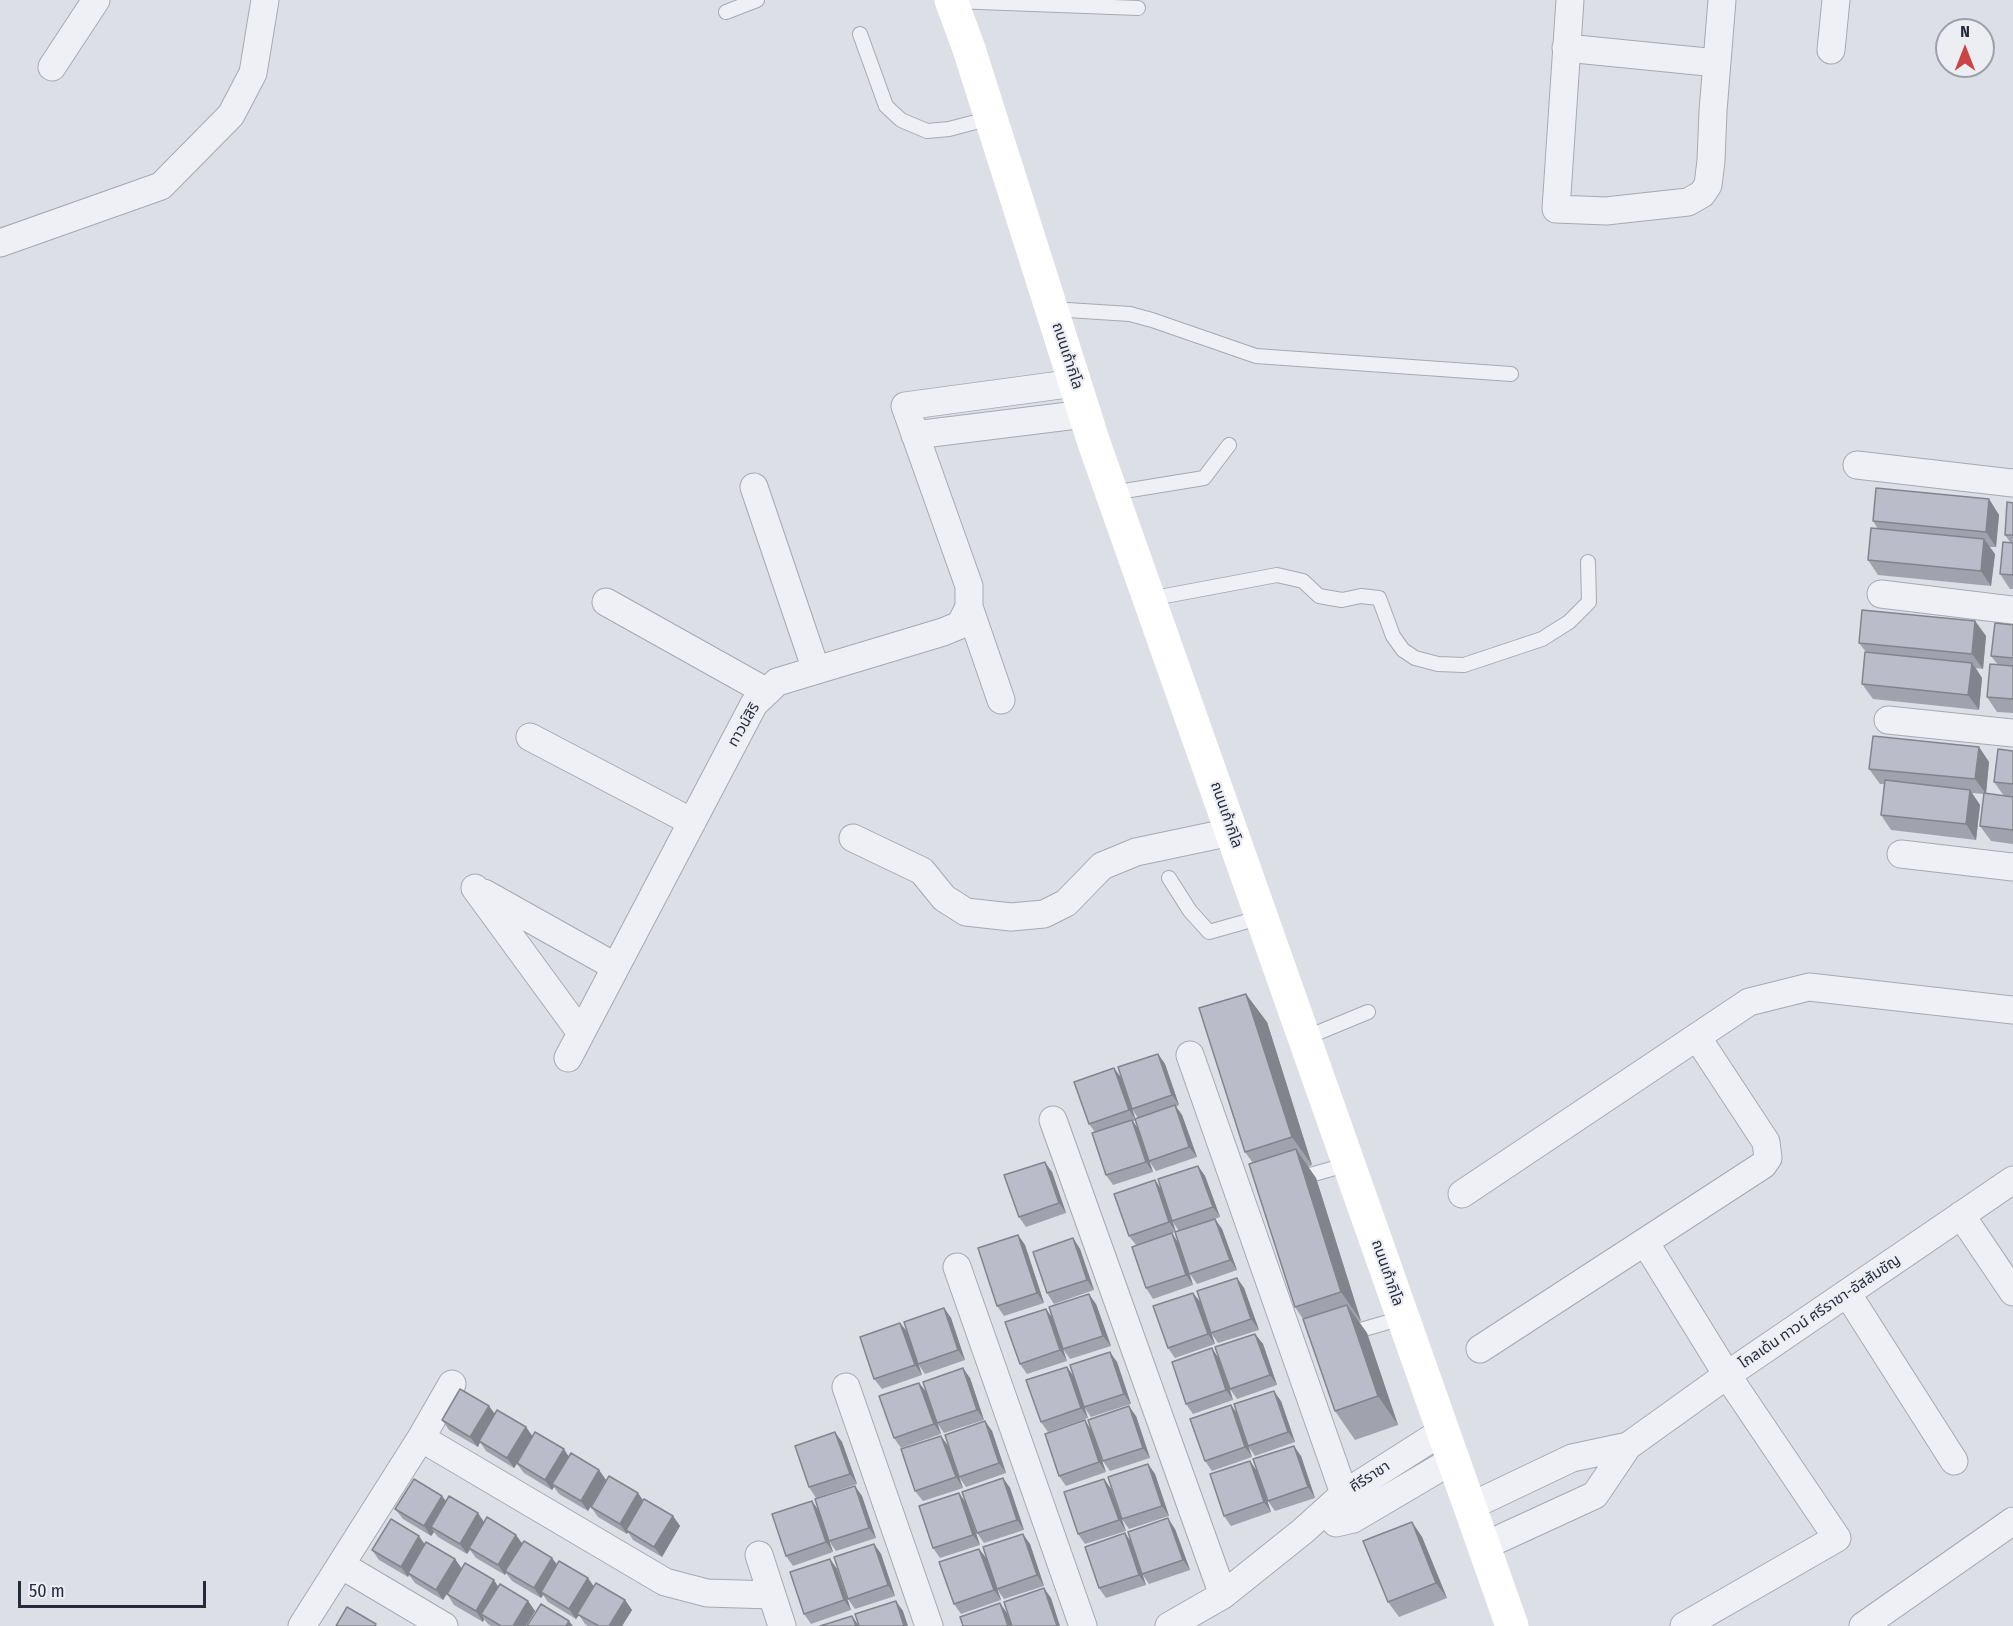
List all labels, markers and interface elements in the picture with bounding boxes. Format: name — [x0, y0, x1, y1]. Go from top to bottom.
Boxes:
north arrow — [1935, 18, 1995, 78]
text: N — [1960, 22, 1970, 41]
street label: ถนนเก้ากิโล — [1048, 320, 1086, 392]
street label: ทาวน์สิริ — [724, 700, 764, 750]
street label: ถนนเก้ากิโล — [1206, 779, 1246, 851]
street label: ถนนเก้ากิโล — [1367, 1237, 1407, 1309]
street label: โกลเด้น ทาวน์ ศรีราชา-อัสสัมชัญ — [1736, 1251, 1904, 1373]
street label: คีรีราชา — [1347, 1457, 1393, 1497]
scale bar — [21, 1569, 208, 1607]
text: 50 m — [29, 1580, 65, 1602]

